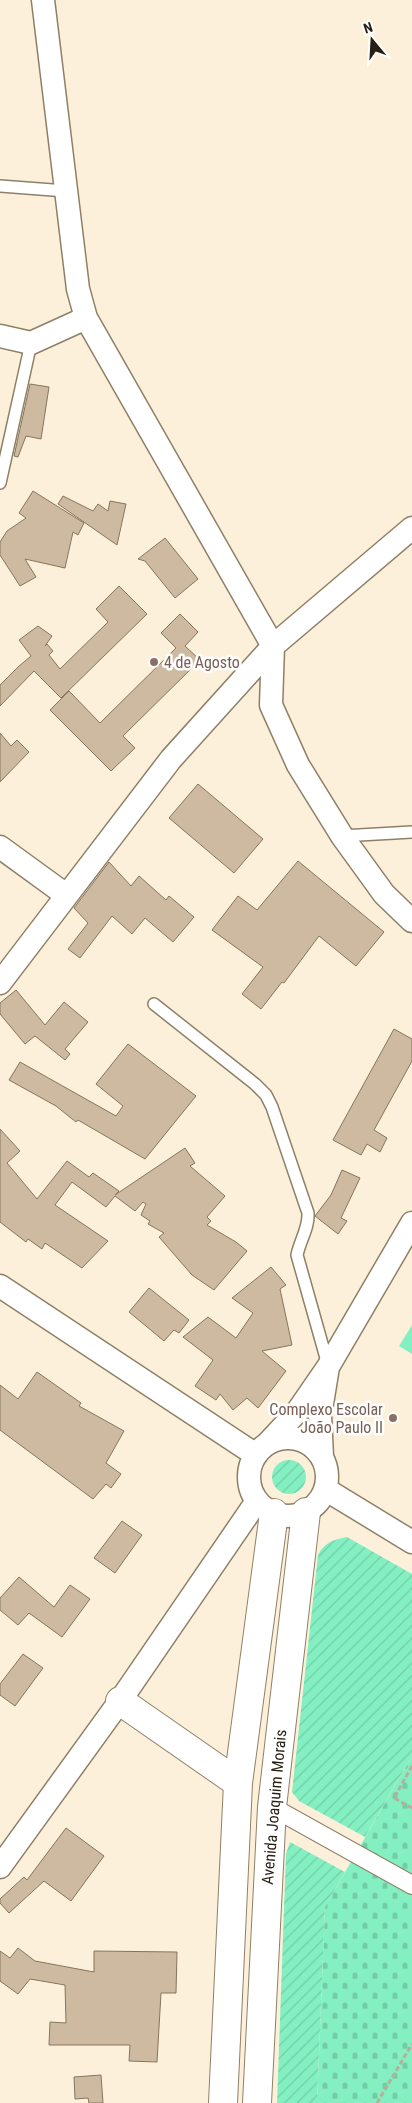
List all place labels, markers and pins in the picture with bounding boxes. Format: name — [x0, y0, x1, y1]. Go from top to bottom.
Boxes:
place label: 4 de Agosto — [164, 653, 240, 672]
marker: 4 de Agosto — [148, 656, 160, 668]
place label: Complexo Escolar João Paulo II — [269, 1400, 383, 1437]
marker: Complexo Escolar João Paulo II — [387, 1412, 399, 1424]

